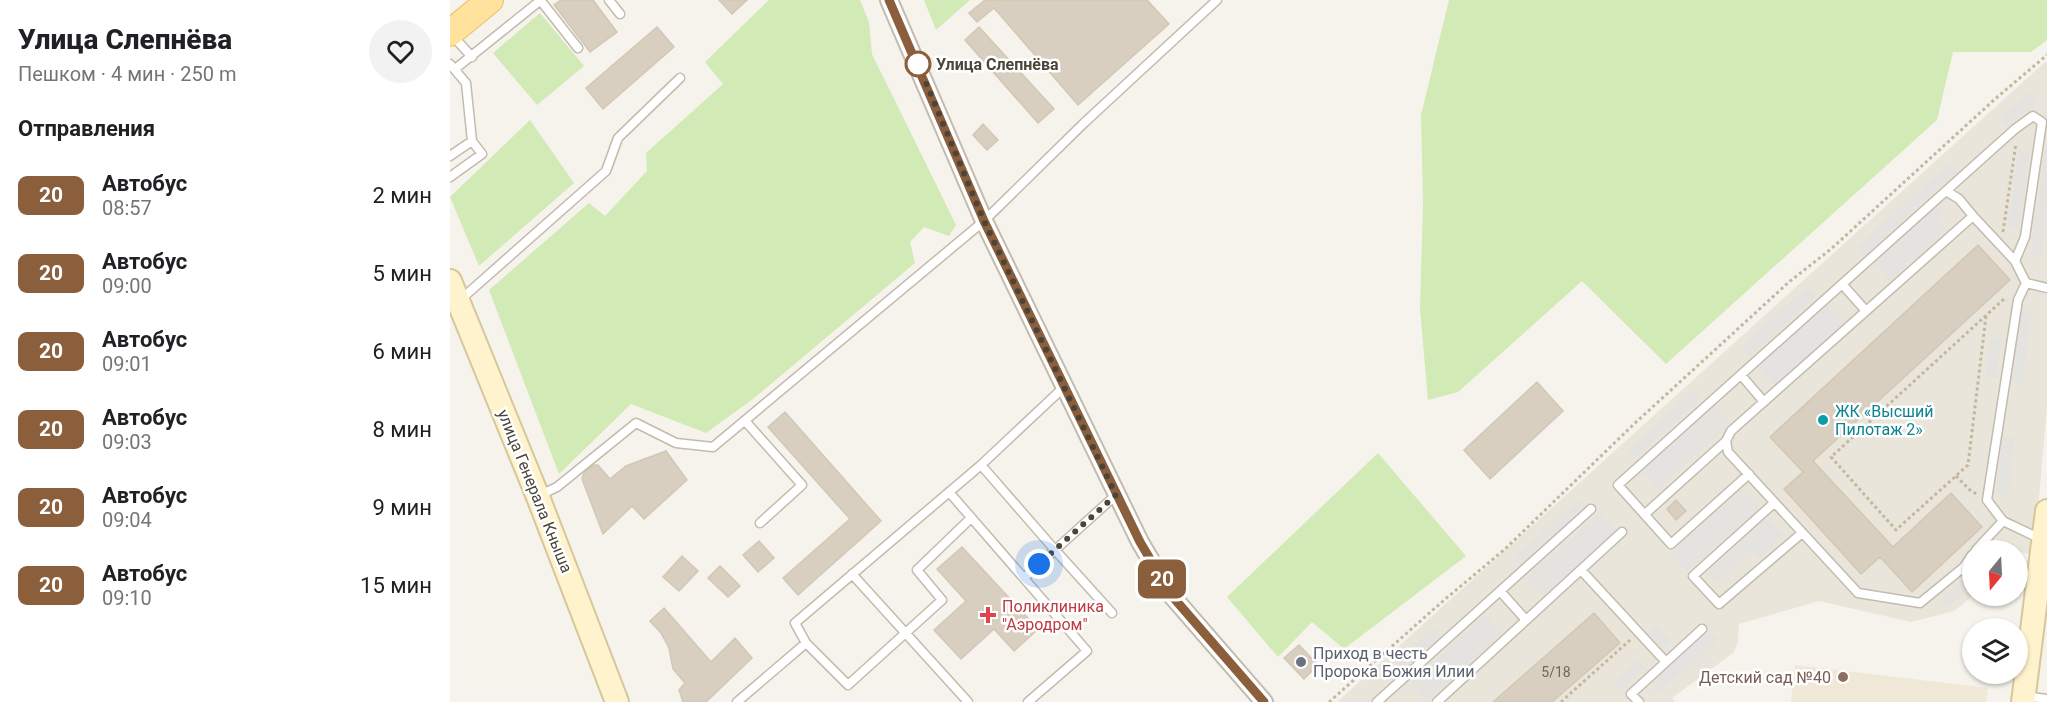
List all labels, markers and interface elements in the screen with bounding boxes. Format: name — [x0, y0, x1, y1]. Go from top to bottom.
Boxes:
button: heart — [369, 20, 432, 83]
text: Улица Слепнёва — [18, 23, 232, 56]
marker: Улица Слепнёва — [905, 51, 931, 77]
place label: Улица Слепнёва — [936, 55, 1059, 74]
text: Пешком · 4 мин · 250 m — [18, 62, 237, 86]
text: Отправления — [18, 116, 155, 141]
text: Автобус — [102, 171, 187, 196]
text: 20 — [39, 183, 63, 207]
text: 2 мин — [372, 183, 432, 208]
text: 08:57 — [102, 196, 152, 220]
text: Автобус — [102, 249, 187, 274]
text: 20 — [39, 261, 63, 285]
text: 5 мин — [372, 261, 432, 286]
text: 09:00 — [102, 274, 152, 298]
text: Автобус — [102, 327, 187, 352]
text: 20 — [39, 339, 63, 363]
text: 6 мин — [372, 339, 432, 364]
text: 09:01 — [102, 352, 152, 376]
place label: ЖК «Высший Пилотаж 2» — [1835, 402, 1933, 439]
text: Автобус — [102, 405, 187, 430]
street label: улица Генерала Кныша — [494, 407, 576, 575]
marker: ЖК «Высший Пилотаж 2» — [1816, 413, 1830, 427]
text: 20 — [39, 417, 63, 441]
text: 8 мин — [372, 417, 432, 442]
text: 09:03 — [102, 430, 152, 454]
text: Автобус — [102, 483, 187, 508]
text: 20 — [39, 495, 63, 519]
text: 9 мин — [372, 495, 432, 520]
text: 09:04 — [102, 508, 152, 532]
north arrow — [1962, 540, 2028, 606]
map controls — [1962, 540, 2028, 684]
your location — [1024, 549, 1054, 579]
line badge: 20 — [1135, 560, 1189, 598]
text: Автобус — [102, 561, 187, 586]
text: 20 — [1150, 567, 1174, 591]
text: 20 — [39, 573, 63, 597]
text: 15 мин — [360, 573, 432, 598]
text: 09:10 — [102, 586, 152, 610]
place label: Поликлиника "Аэродром" — [1002, 597, 1104, 634]
marker: Поликлиника "Аэродром" — [979, 606, 997, 624]
button: layers — [1962, 618, 2028, 684]
place label: Приход в честь Пророка Божия Илии — [1313, 644, 1475, 681]
marker: Приход в честь Пророка Божия Илии — [1294, 655, 1308, 669]
house number: 5/18 — [1541, 664, 1571, 680]
place label: Детский сад №40 — [1699, 668, 1831, 687]
marker: Детский сад №40 — [1836, 670, 1850, 684]

